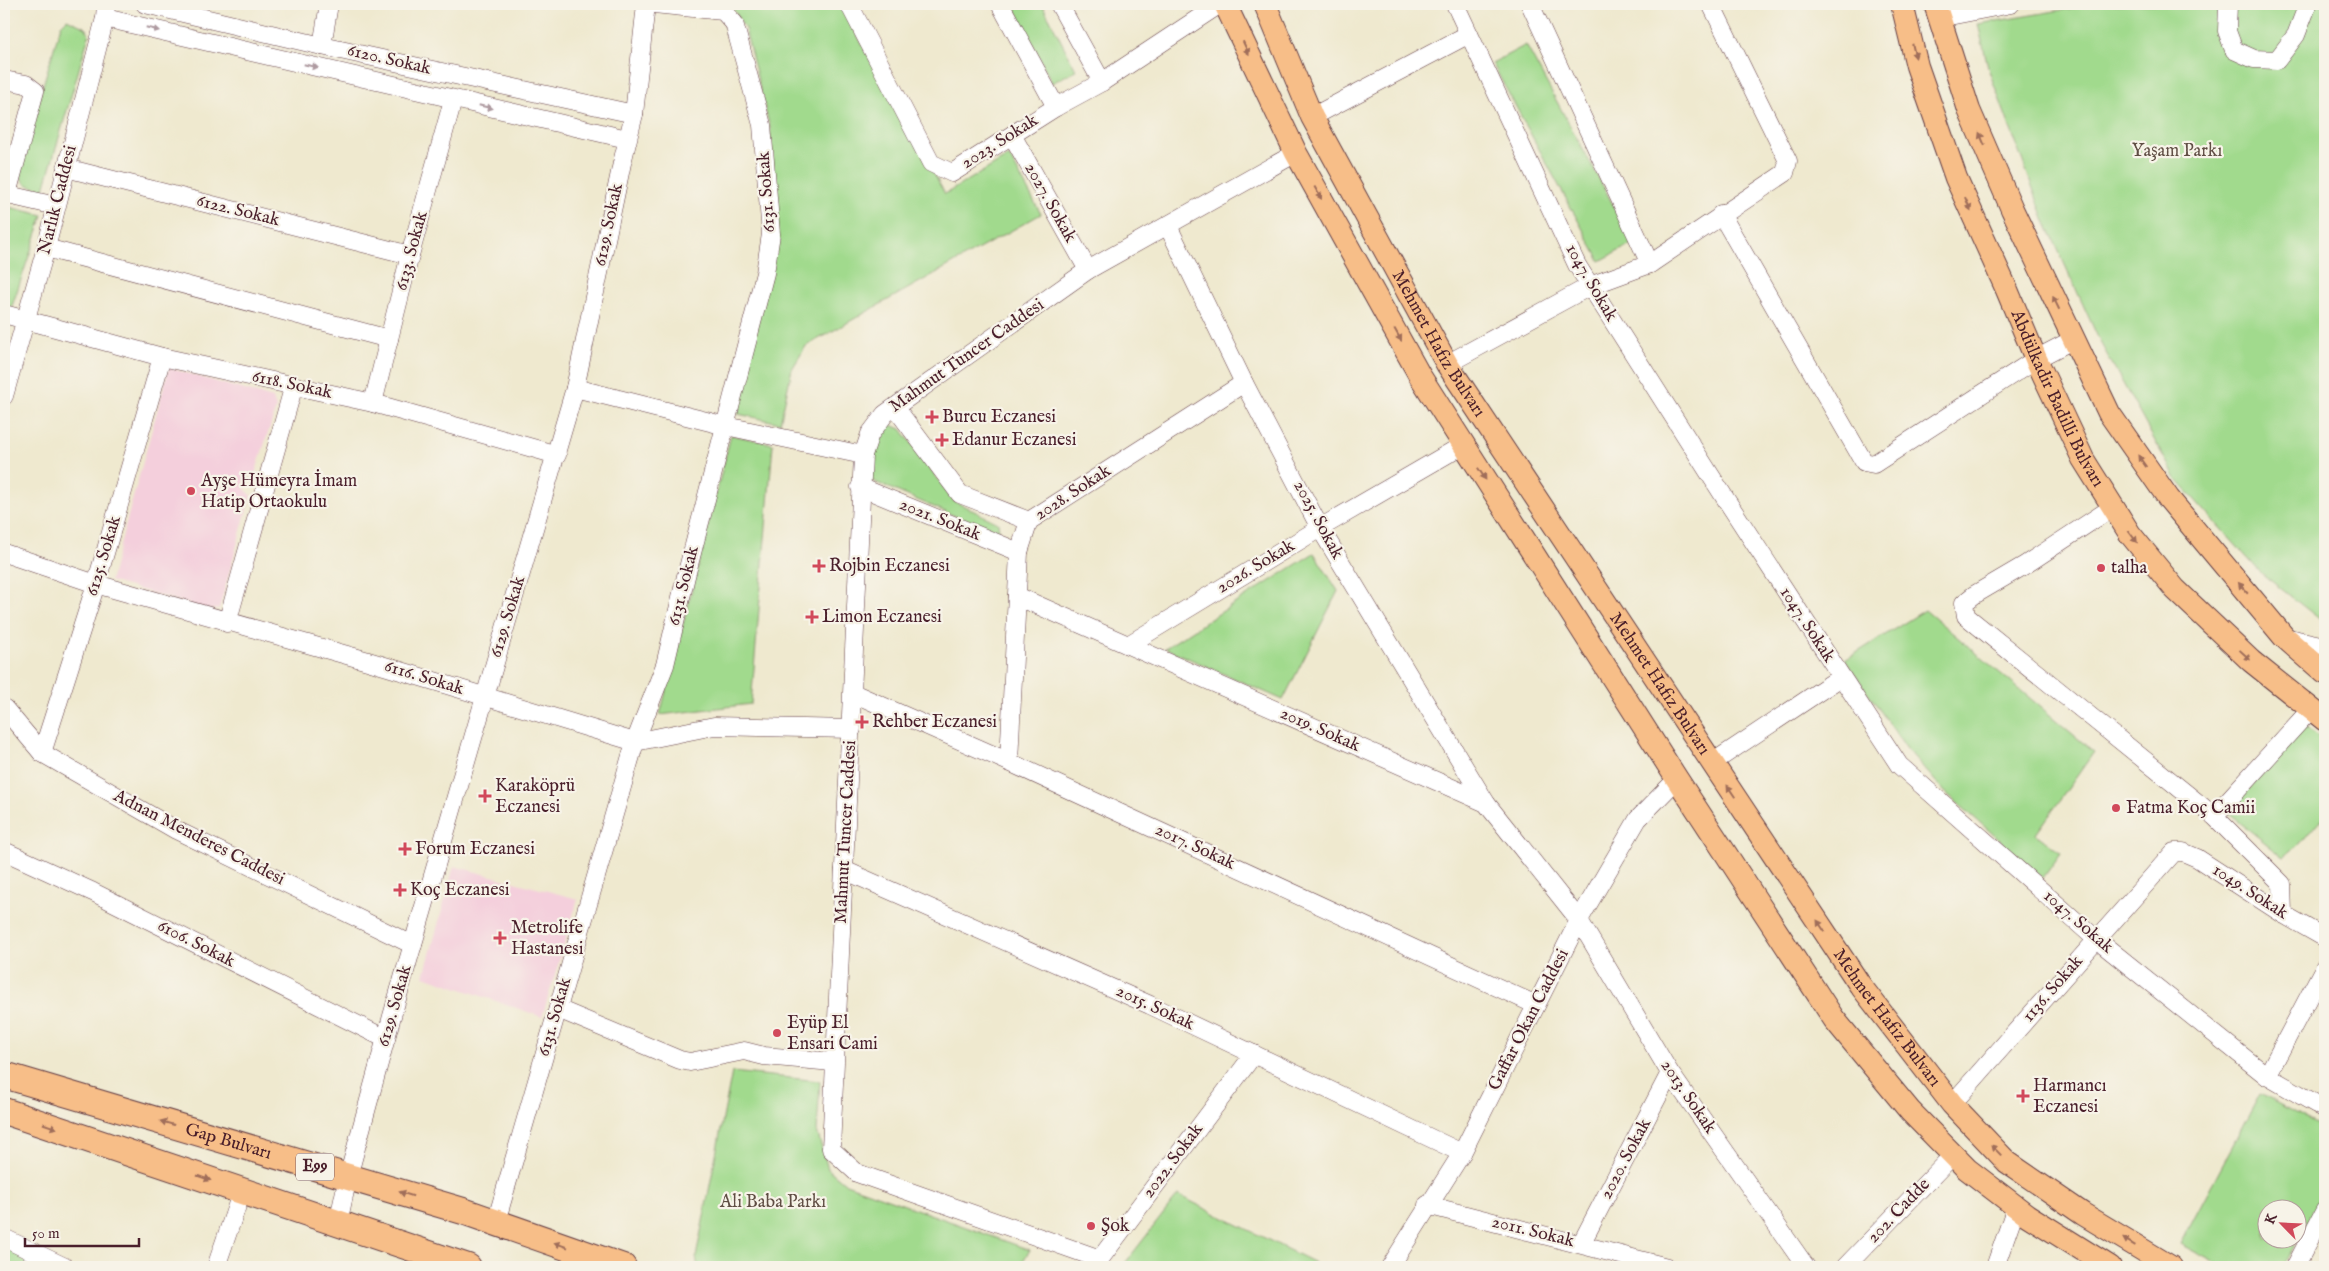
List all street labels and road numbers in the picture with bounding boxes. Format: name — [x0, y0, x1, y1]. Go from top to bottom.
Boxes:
street label: 6120. Sokak — [345, 39, 433, 81]
street label: 2023. Sokak — [957, 109, 1043, 175]
street label: Narlık Caddesi — [33, 143, 83, 257]
street label: 6131. Sokak — [753, 150, 781, 233]
street label: 2027. Sokak — [1019, 159, 1081, 247]
street label: 6129. Sokak — [589, 181, 629, 269]
street label: 6122. Sokak — [194, 190, 282, 232]
street label: 6133. Sokak — [390, 208, 434, 293]
street label: 1047. Sokak — [1560, 240, 1623, 326]
street label: Mehmet Hafız Bulvarı — [1386, 266, 1491, 422]
street label: Mahmut Tuncer Caddesi — [885, 294, 1049, 418]
street label: Abdülkadir Badilli Bulvarı — [2005, 305, 2109, 492]
street label: 6118. Sokak — [250, 365, 335, 405]
street label: 2028. Sokak — [1030, 460, 1116, 526]
street label: 2025. Sokak — [1288, 477, 1348, 564]
street label: 2021. Sokak — [896, 493, 985, 547]
street label: 6125. Sokak — [81, 513, 127, 599]
street label: 2026. Sokak — [1213, 535, 1300, 599]
street label: 6131. Sokak — [663, 543, 705, 628]
street label: 6129. Sokak — [485, 573, 531, 661]
street label: 1047. Sokak — [1774, 583, 1840, 668]
street label: Mehmet Hafız Bulvarı — [1604, 608, 1716, 760]
street label: 6116. Sokak — [381, 655, 467, 701]
street label: 2019. Sokak — [1276, 702, 1364, 758]
street label: Mahmut Tuncer Caddesi — [830, 739, 862, 924]
street label: Adnan Menderes Caddesi — [108, 784, 289, 891]
street label: 2017. Sokak — [1151, 818, 1239, 876]
street label: 1049. Sokak — [2208, 859, 2293, 925]
street label: 1047. Sokak — [2038, 885, 2118, 959]
street label: 6106. Sokak — [153, 915, 239, 974]
street label: Mehmet Hafız Bulvarı — [1828, 944, 1946, 1092]
street label: Gaffar Okan Caddesi — [1483, 945, 1575, 1095]
street label: 1136. Sokak — [2018, 950, 2089, 1027]
street label: 6129. Sokak — [372, 962, 418, 1050]
street label: 6131. Sokak — [533, 974, 577, 1059]
street label: 2015. Sokak — [1112, 980, 1198, 1036]
street label: 2013. Sokak — [1655, 1056, 1721, 1139]
street label: 2020. Sokak — [1595, 1114, 1657, 1203]
street label: Gap Bulvarı — [182, 1118, 274, 1165]
street label: 2022. Sokak — [1137, 1119, 1209, 1203]
road number: E99 — [296, 1154, 334, 1180]
street label: 202. Cadde — [1862, 1174, 1936, 1248]
street label: 2011. Sokak — [1489, 1211, 1577, 1253]

